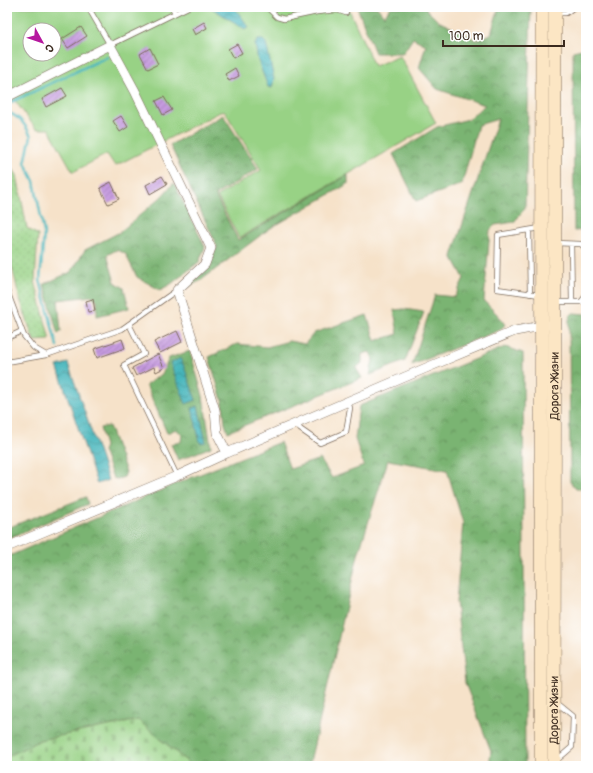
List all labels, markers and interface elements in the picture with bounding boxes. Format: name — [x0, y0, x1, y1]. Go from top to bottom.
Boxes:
north arrow — [22, 22, 62, 62]
scale bar — [443, 22, 564, 48]
text: 100 m — [449, 29, 484, 44]
text: С — [42, 41, 56, 55]
street label: Дорога Жизни — [547, 351, 563, 421]
street label: Дорога Жизни — [547, 675, 562, 745]

